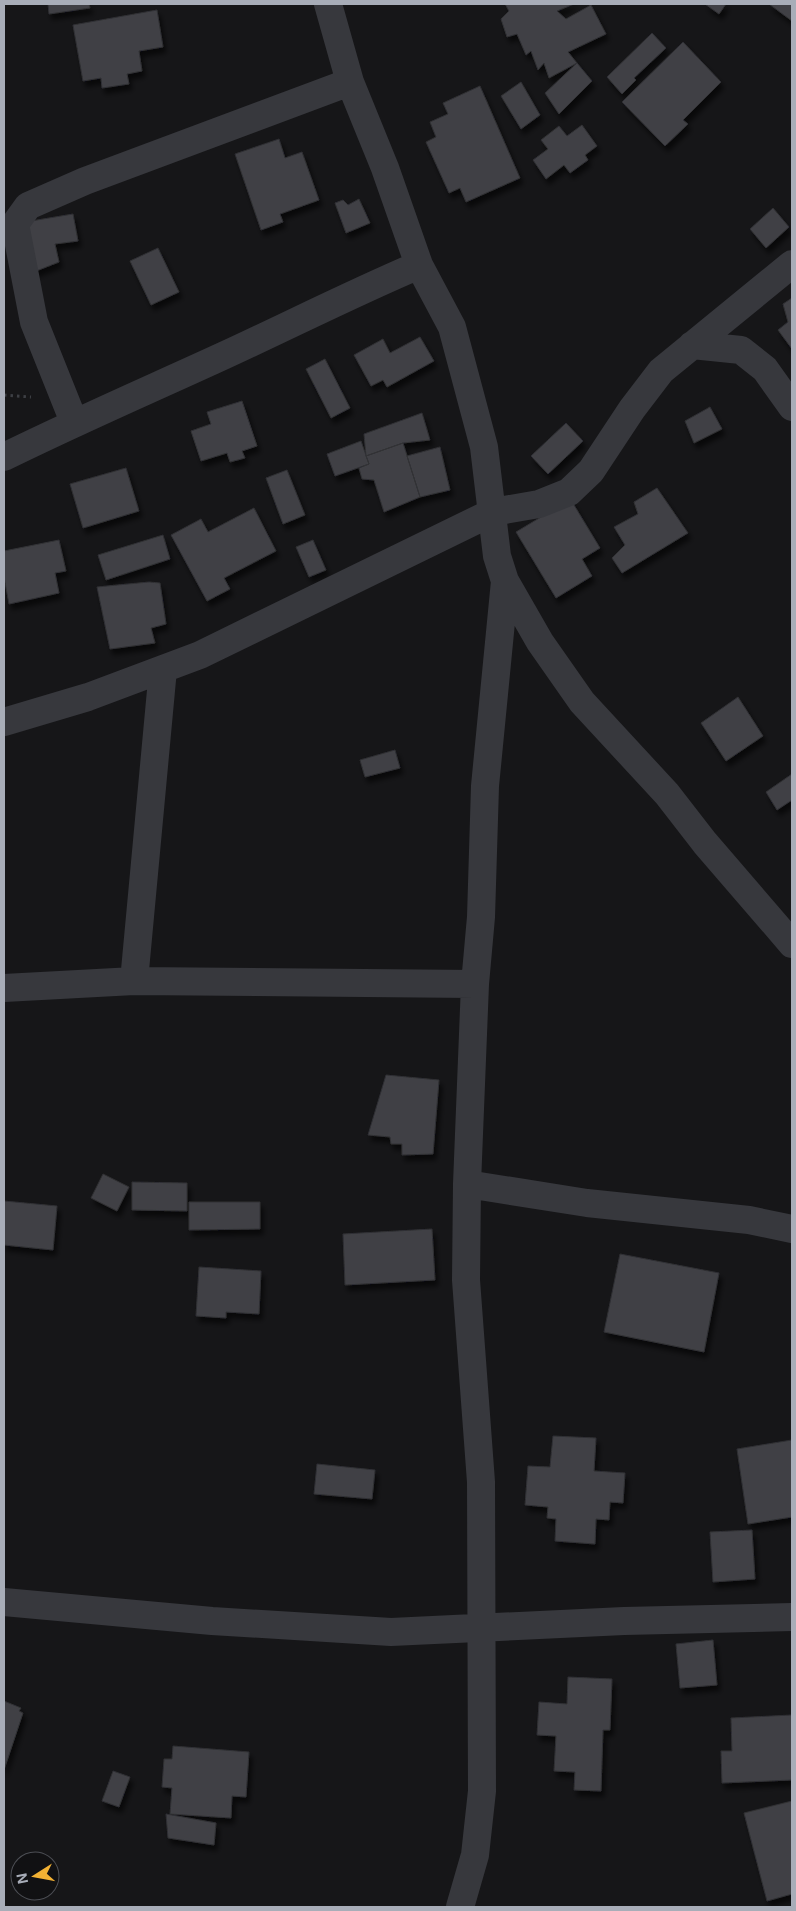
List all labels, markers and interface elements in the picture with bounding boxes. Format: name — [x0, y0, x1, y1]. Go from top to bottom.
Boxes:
north arrow — [10, 1851, 60, 1901]
text: N — [12, 1872, 31, 1885]

